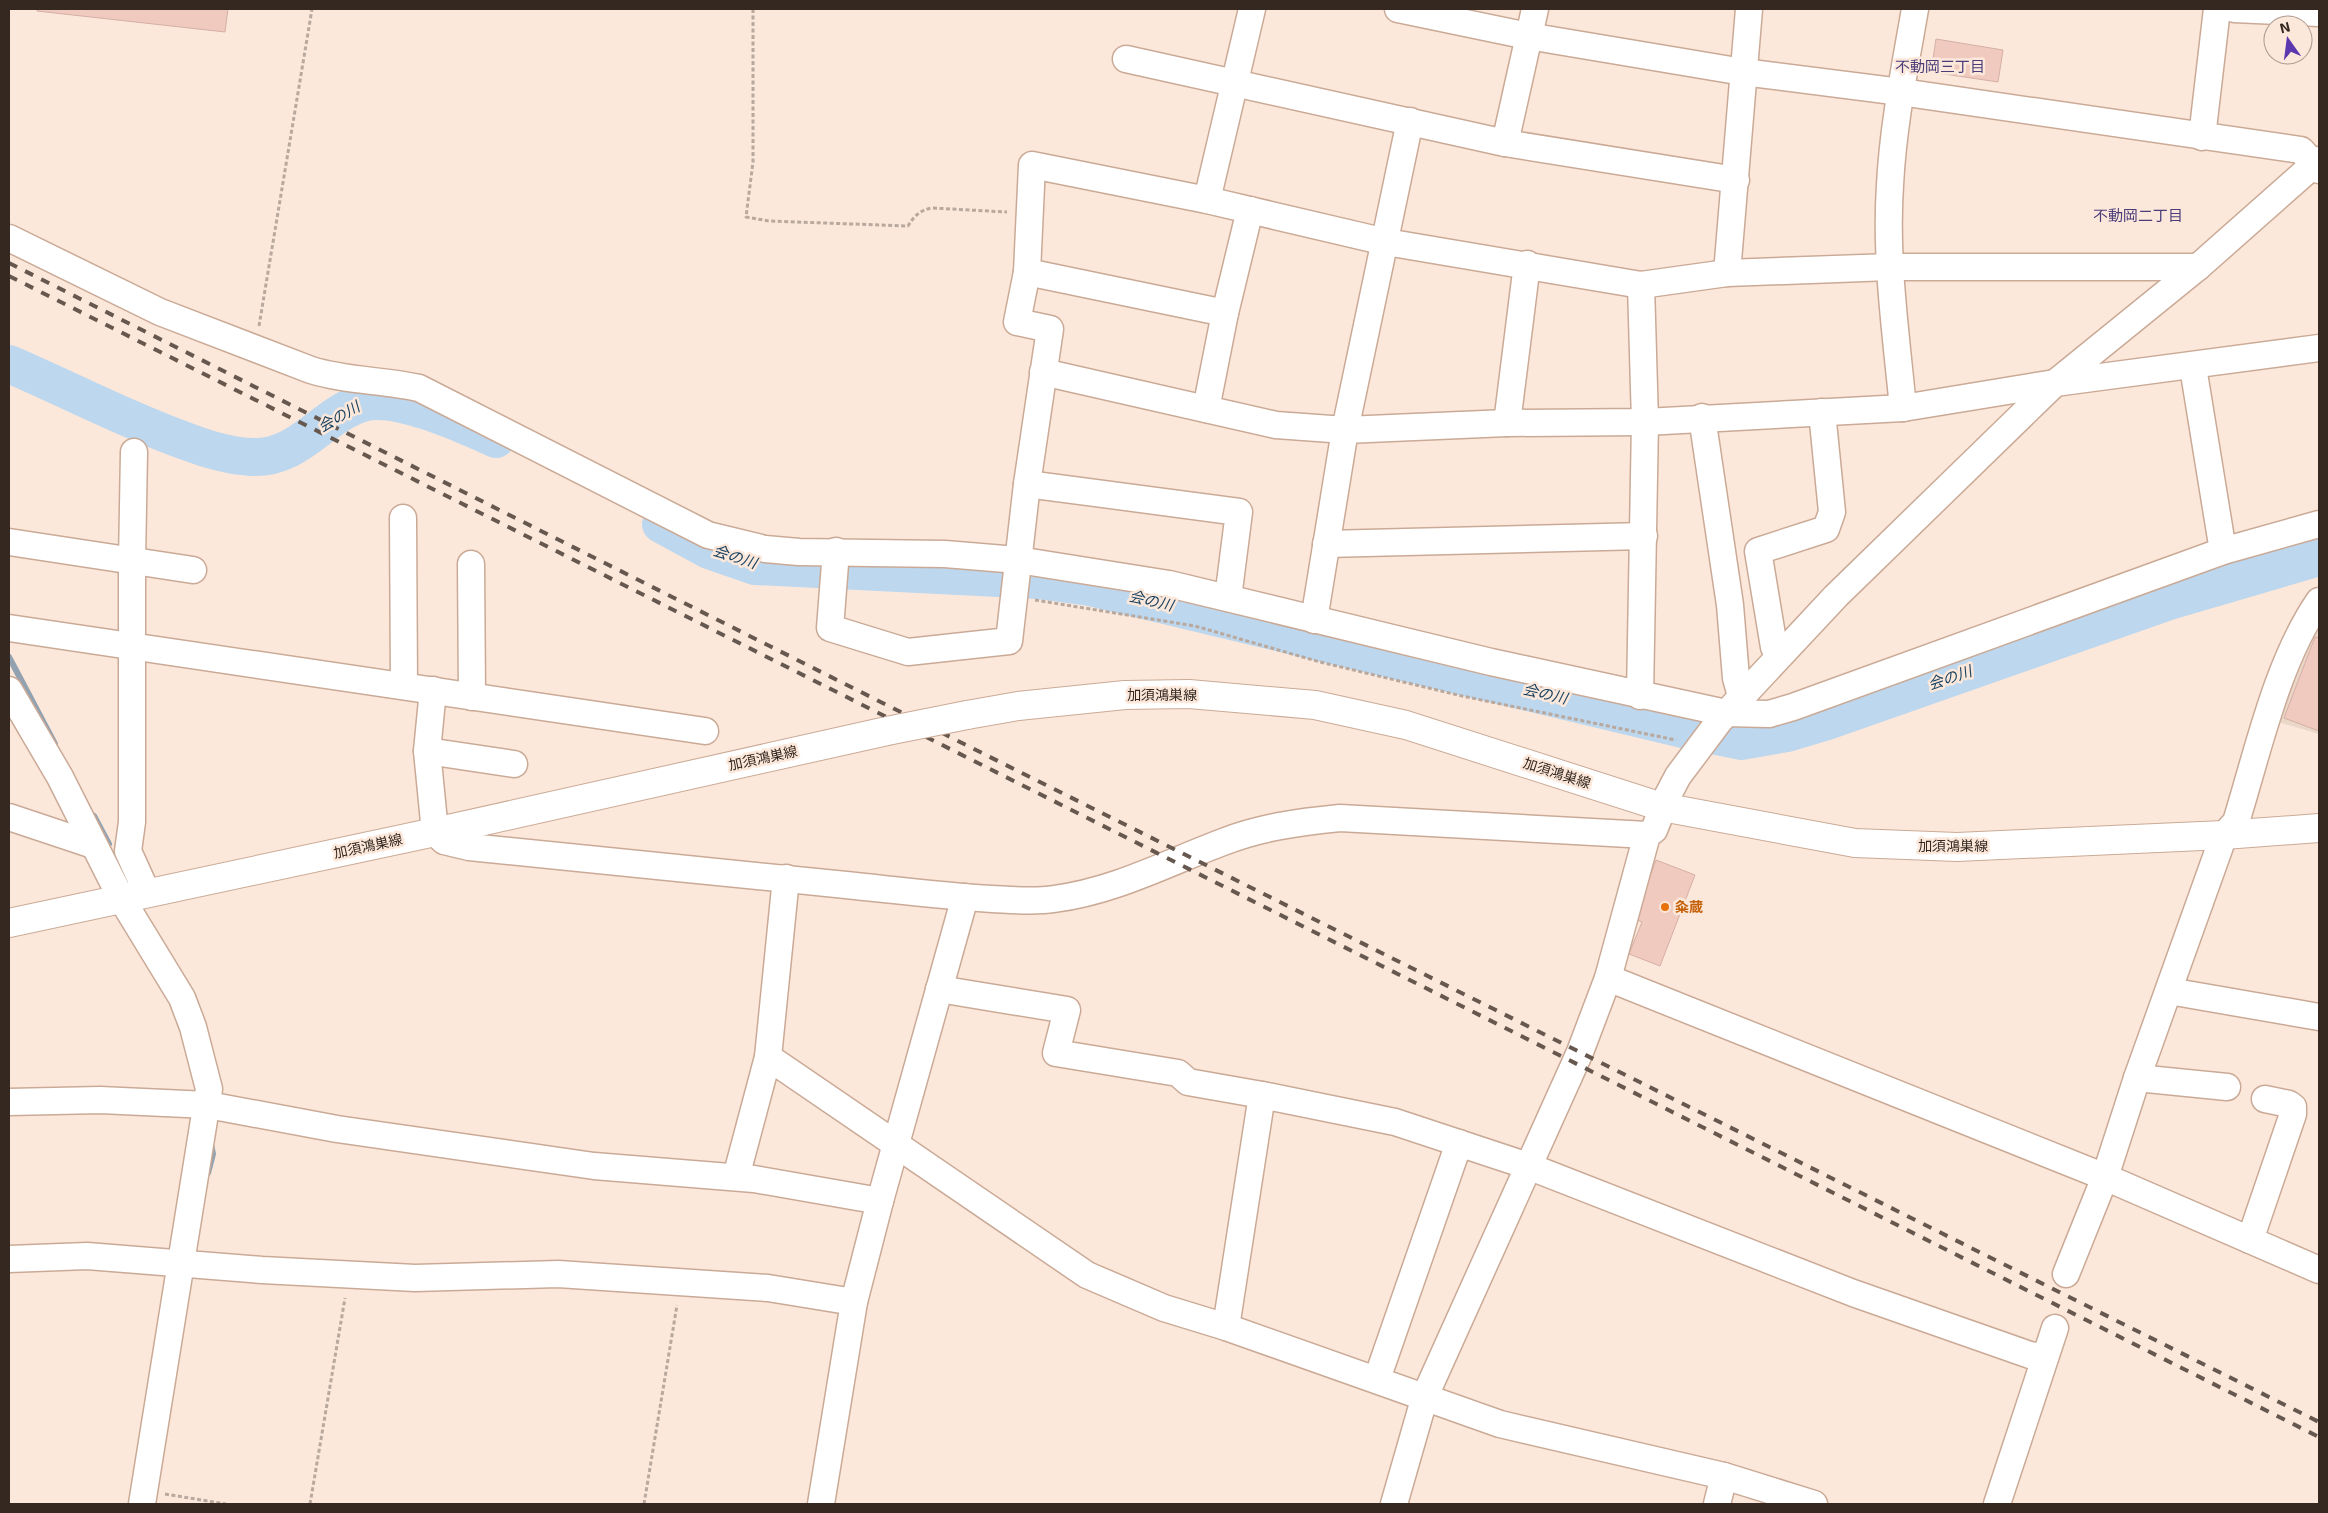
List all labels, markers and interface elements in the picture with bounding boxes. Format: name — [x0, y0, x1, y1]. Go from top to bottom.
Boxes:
north arrow — [2263, 15, 2313, 65]
text: N — [2278, 17, 2292, 36]
district label: 不動岡三丁目 — [1895, 57, 1985, 75]
district label: 不動岡二丁目 — [2093, 206, 2183, 224]
water label: 会の川 — [315, 396, 364, 435]
water label: 会の川 — [711, 541, 761, 572]
water label: 会の川 — [1127, 586, 1177, 614]
water label: 会の川 — [1925, 661, 1976, 693]
water label: 会の川 — [1521, 679, 1571, 707]
street label: 加須鴻巣線 — [1127, 686, 1197, 703]
street label: 加須鴻巣線 — [727, 742, 799, 773]
street label: 加須鴻巣線 — [1521, 754, 1593, 791]
street label: 加須鴻巣線 — [332, 830, 404, 861]
street label: 加須鴻巣線 — [1918, 837, 1988, 854]
place label: 粂蔵 — [1675, 898, 1703, 915]
marker: 粂蔵 — [1659, 901, 1671, 913]

